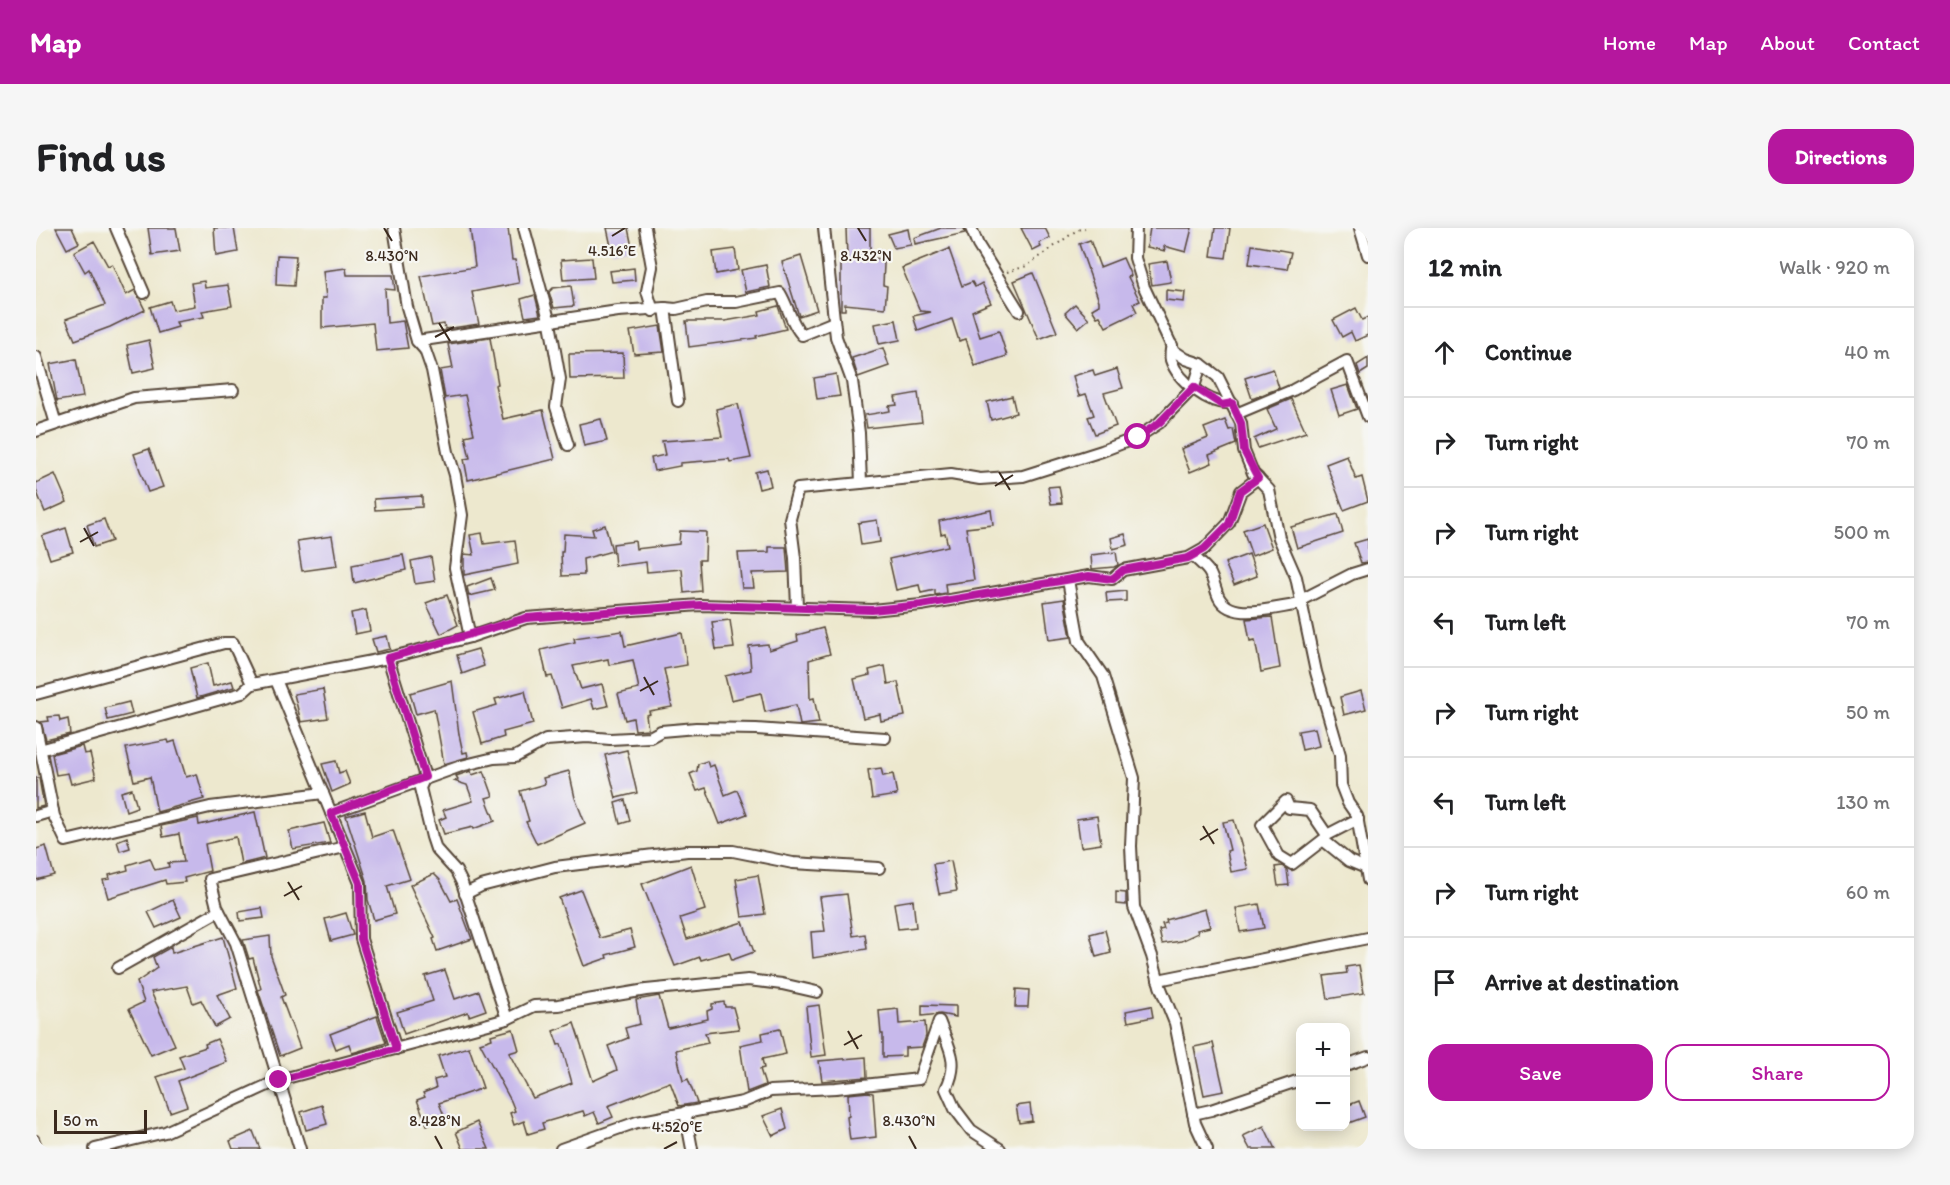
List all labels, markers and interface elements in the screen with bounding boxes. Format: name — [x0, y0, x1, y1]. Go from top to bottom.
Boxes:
text: Map — [30, 25, 81, 59]
text: Home — [1603, 30, 1656, 55]
text: Map — [1689, 30, 1728, 55]
text: About — [1761, 30, 1815, 55]
text: Contact — [1848, 30, 1920, 55]
button: Directions — [1768, 129, 1914, 184]
text: Find us — [36, 131, 166, 182]
text: 4.516°E — [588, 242, 636, 260]
text: 8.430°N — [366, 247, 418, 265]
text: 8.432°N — [840, 247, 892, 265]
text: 12 min — [1428, 251, 1502, 283]
text: Walk · 920 m — [1779, 255, 1890, 279]
icon: ahead — [1428, 336, 1461, 369]
text: Continue — [1485, 339, 1572, 366]
text: 40 m — [1844, 340, 1890, 364]
route start — [1124, 423, 1150, 449]
icon: right — [1428, 426, 1461, 459]
text: Turn right — [1485, 429, 1579, 456]
text: 70 m — [1846, 430, 1890, 454]
icon: right — [1428, 516, 1461, 549]
text: Turn right — [1485, 519, 1579, 546]
text: 500 m — [1834, 520, 1890, 544]
icon: left — [1428, 606, 1461, 639]
text: Turn left — [1485, 609, 1566, 636]
text: 70 m — [1846, 610, 1890, 634]
icon: right — [1428, 696, 1461, 729]
text: Turn right — [1485, 699, 1579, 726]
text: 50 m — [1846, 700, 1890, 724]
icon: left — [1428, 786, 1461, 819]
text: Turn left — [1485, 789, 1566, 816]
text: 130 m — [1836, 790, 1890, 814]
icon: right — [1428, 876, 1461, 909]
text: Turn right — [1485, 879, 1579, 906]
text: 60 m — [1846, 880, 1890, 904]
icon: arrive — [1428, 966, 1461, 999]
text: Arrive at destination — [1485, 969, 1679, 996]
map controls — [1296, 1023, 1350, 1131]
button: + — [1296, 1023, 1350, 1077]
button: Save — [1428, 1044, 1653, 1101]
button: Share — [1665, 1044, 1890, 1101]
route end — [265, 1066, 291, 1092]
button: − — [1296, 1077, 1350, 1131]
scale bar — [54, 1107, 147, 1134]
text: 50 m — [63, 1111, 98, 1130]
text: 8.428°N — [409, 1112, 461, 1130]
text: 8.430°N — [883, 1112, 935, 1130]
text: 4.520°E — [652, 1118, 702, 1136]

